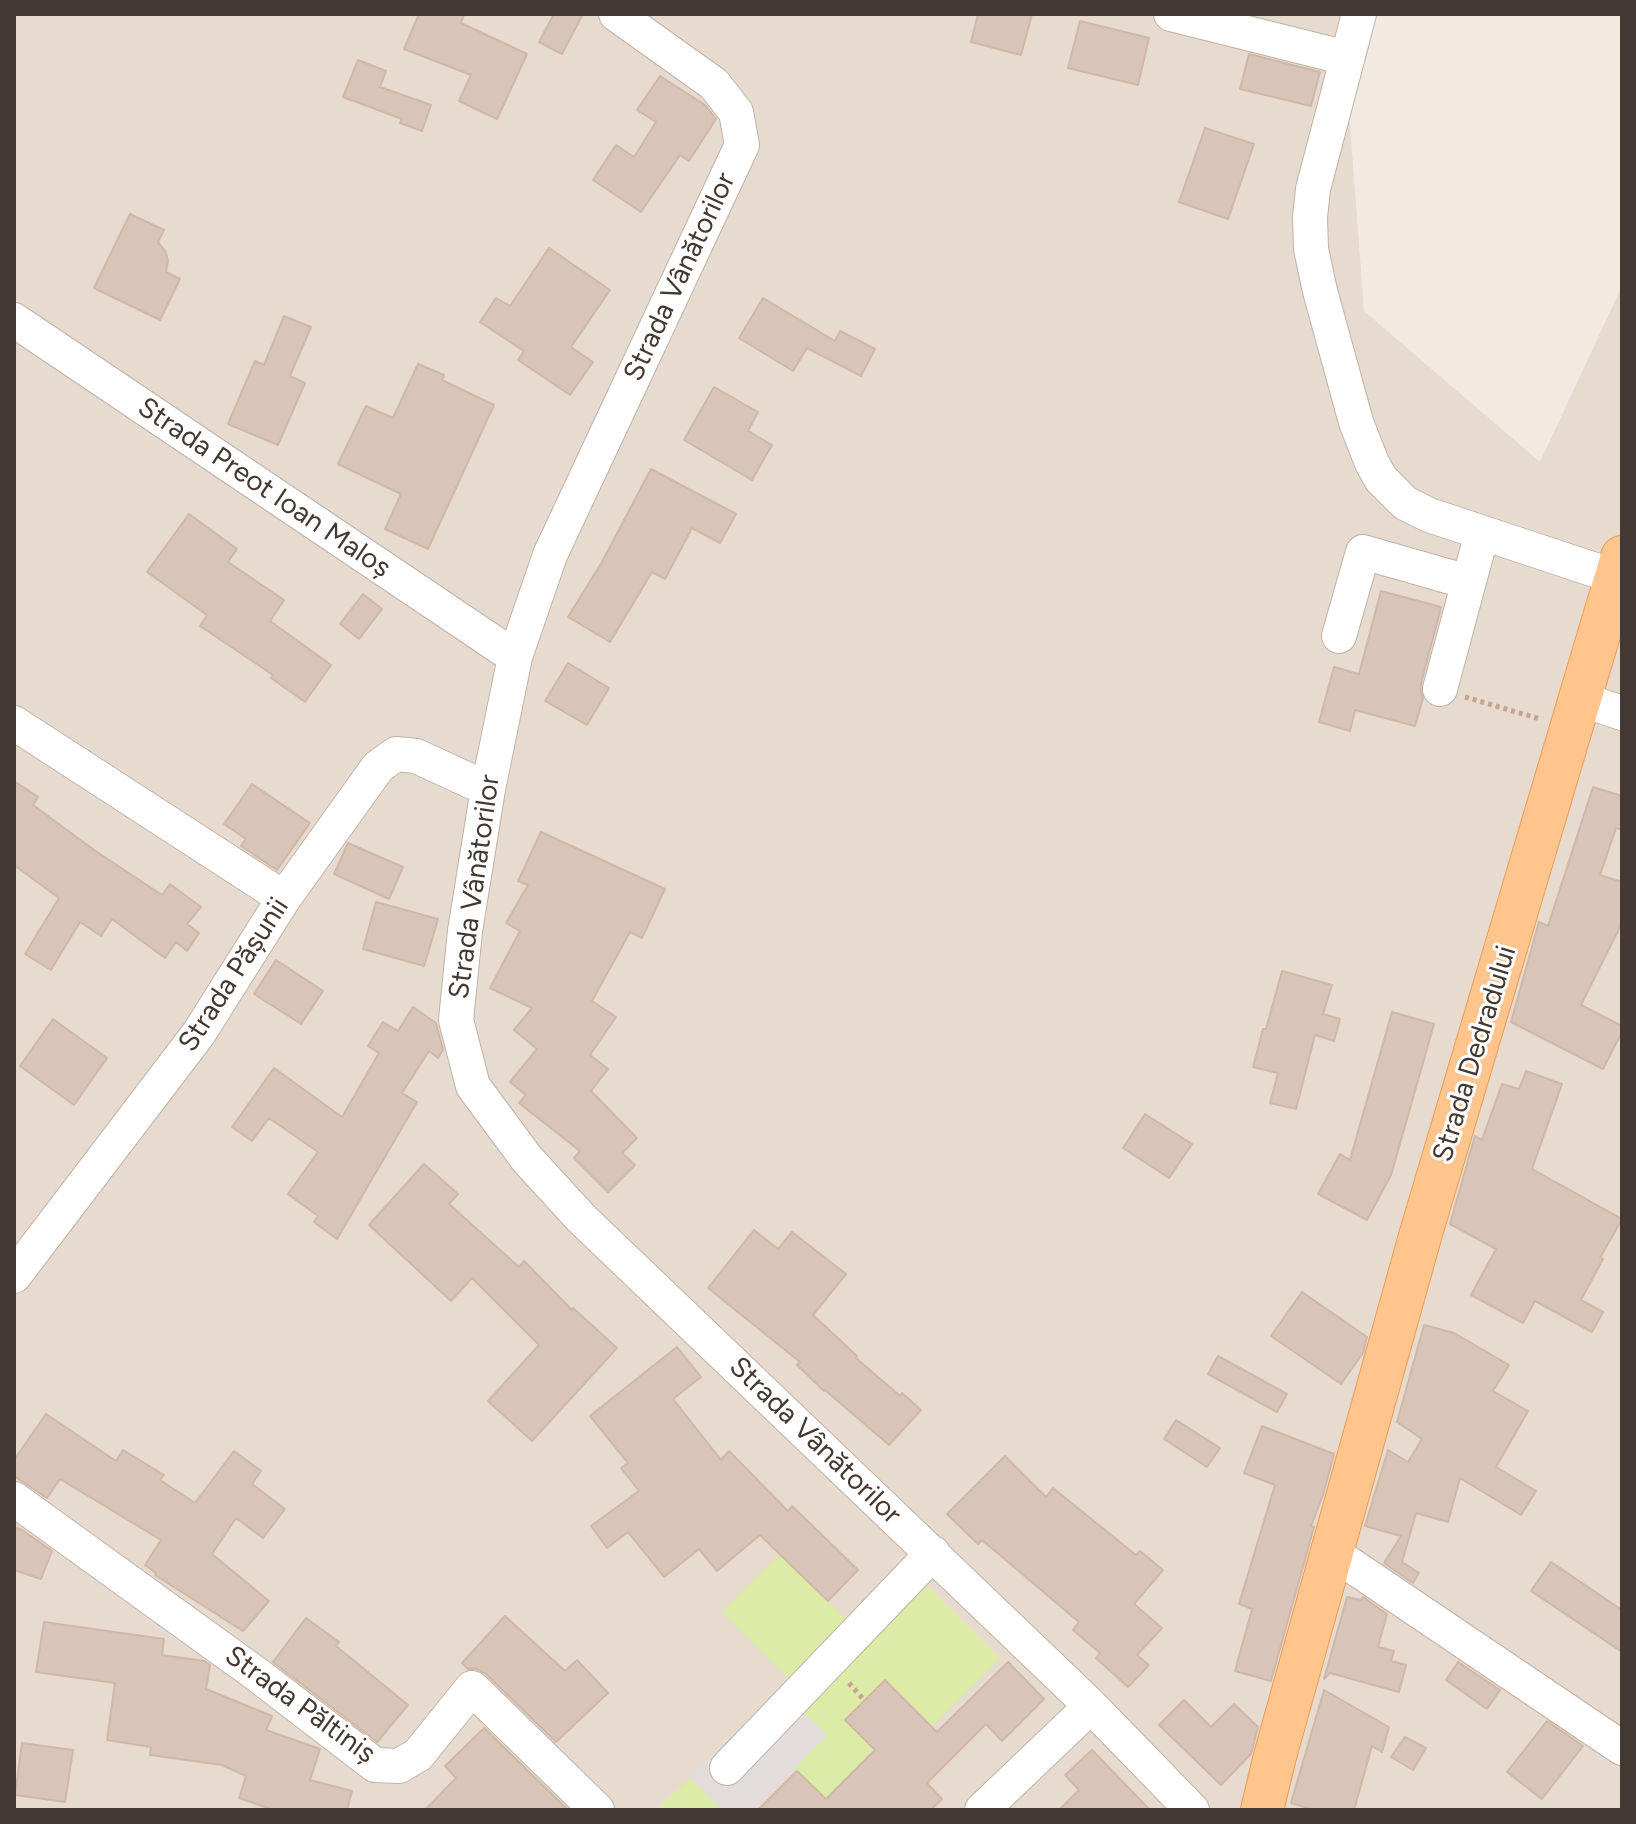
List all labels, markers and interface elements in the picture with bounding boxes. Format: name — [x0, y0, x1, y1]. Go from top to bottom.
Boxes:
street label: Strada Vânătorilor — [617, 167, 743, 387]
street label: Strada Preot Ioan Maloș — [131, 391, 397, 585]
street label: Strada Vânătorilor — [443, 773, 507, 1001]
street label: Strada Pășunii — [172, 892, 296, 1058]
street label: Strada Dedradului — [1426, 942, 1524, 1166]
street label: Strada Vânătorilor — [722, 1350, 908, 1532]
street label: Strada Păltiniș — [218, 1639, 382, 1771]

